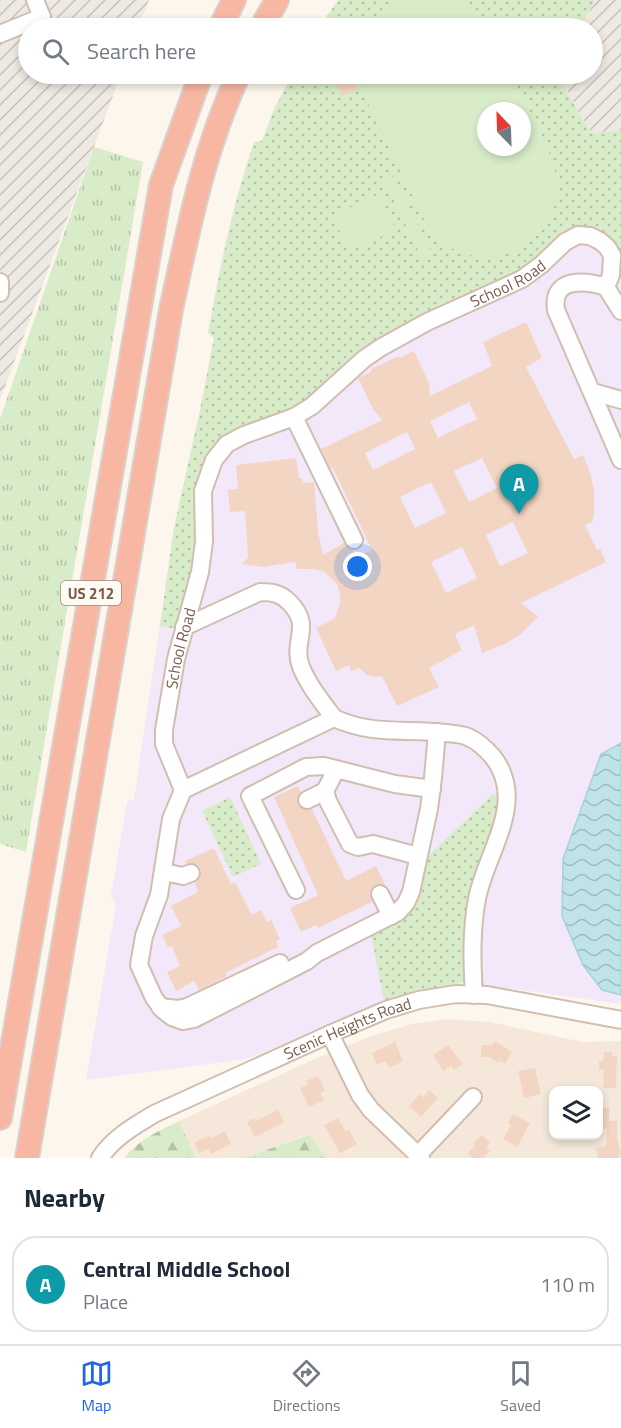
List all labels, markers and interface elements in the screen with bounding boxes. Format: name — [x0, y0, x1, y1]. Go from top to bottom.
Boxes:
search box — [18, 18, 603, 84]
text: Search here — [87, 34, 196, 68]
icon: search — [39, 35, 72, 68]
north arrow — [477, 102, 531, 156]
street label: School Road — [466, 253, 551, 313]
pin: A — [500, 464, 538, 514]
your location — [343, 552, 372, 581]
road number: US 212 — [61, 581, 121, 605]
street label: School Road — [159, 605, 202, 691]
street label: Scenic Heights Road — [280, 991, 414, 1066]
map controls — [549, 1086, 603, 1140]
button: layers — [549, 1086, 603, 1140]
text: Nearby — [24, 1178, 105, 1217]
text: Central Middle School — [83, 1252, 290, 1286]
text: A — [39, 1269, 52, 1300]
text: 110 m — [540, 1269, 595, 1300]
text: Place — [83, 1286, 128, 1317]
tab: Map — [80, 1357, 113, 1417]
tab: Directions — [273, 1357, 341, 1417]
tab: Saved — [500, 1357, 541, 1417]

